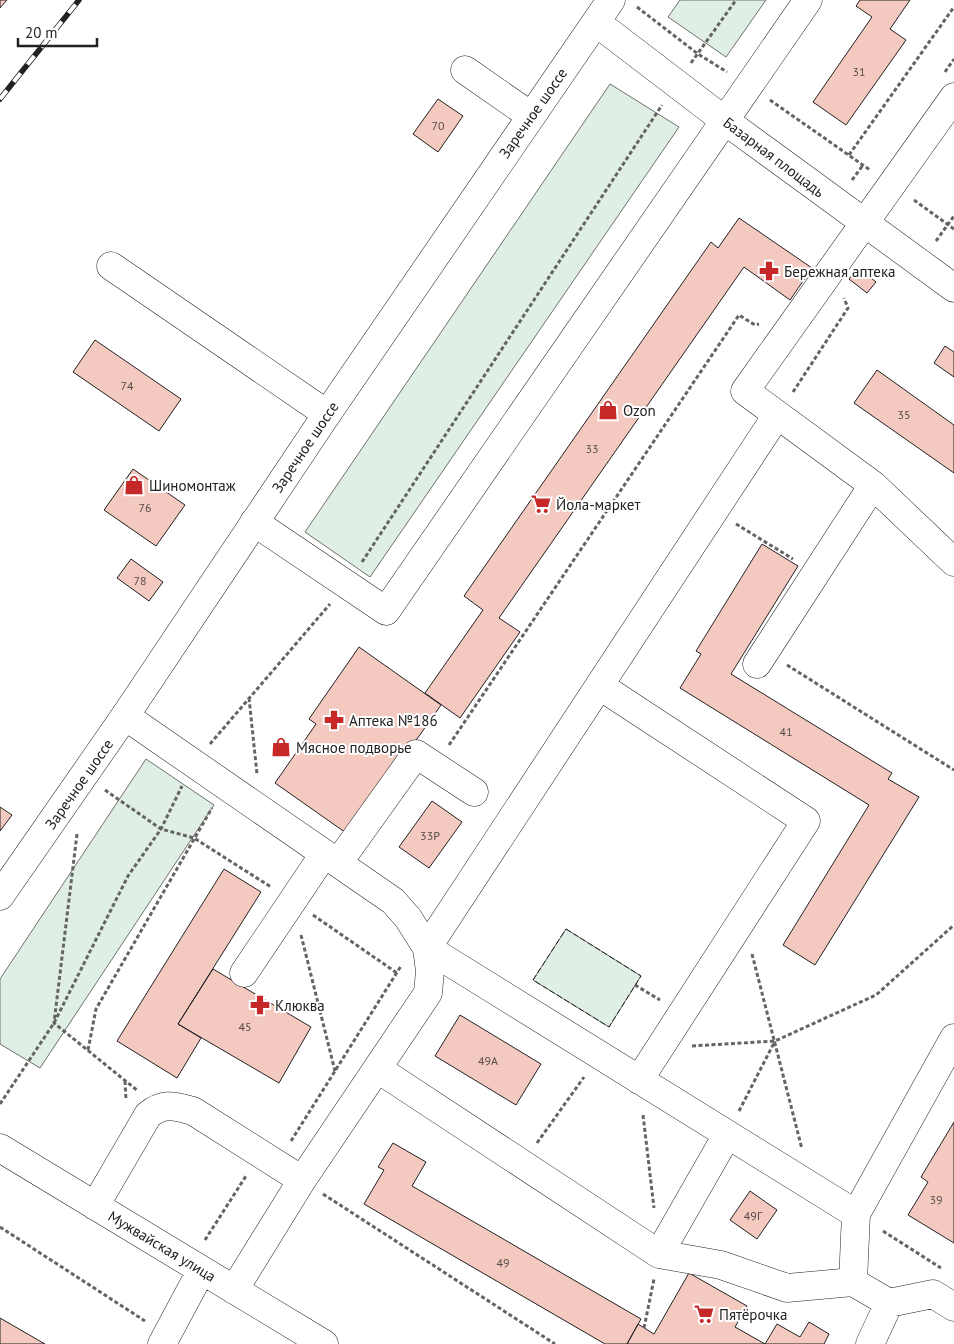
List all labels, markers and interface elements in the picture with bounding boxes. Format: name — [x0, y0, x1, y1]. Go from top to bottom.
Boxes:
scale bar — [18, 15, 96, 47]
text: 20 m — [25, 23, 58, 42]
street label: Заречное шоссе — [495, 64, 571, 162]
house number: 31 — [852, 64, 866, 79]
street label: Базарная площадь — [720, 113, 828, 201]
house number: 70 — [431, 118, 445, 133]
pharmacy icon: Бережная аптека — [758, 260, 780, 282]
place label: Бережная аптека — [784, 262, 896, 281]
house number: 74 — [120, 378, 134, 393]
street label: Заречное шоссе — [268, 398, 342, 496]
shop icon: Ozon — [597, 399, 619, 421]
place label: Ozon — [623, 401, 656, 420]
house number: 35 — [897, 407, 911, 422]
house number: 33 — [585, 441, 599, 456]
shop icon: Шиномонтаж — [123, 474, 145, 496]
place label: Шиномонтаж — [149, 476, 236, 495]
supermarket icon: Йола-маркет — [530, 493, 552, 515]
place label: Йола-маркет — [556, 495, 640, 514]
house number: 76 — [138, 500, 152, 515]
house number: 78 — [133, 573, 147, 588]
pharmacy icon: Аптека №186 — [323, 709, 345, 731]
place label: Аптека №186 — [349, 711, 438, 730]
house number: 41 — [779, 724, 793, 739]
street label: Заречное шоссе — [41, 735, 117, 833]
shop icon: Мясное подворье — [270, 736, 292, 758]
place label: Мясное подворье — [296, 738, 412, 757]
house number: 33Р — [420, 828, 440, 843]
pharmacy icon: Клюква — [249, 994, 271, 1016]
place label: Клюква — [275, 996, 325, 1015]
house number: 45 — [238, 1019, 252, 1034]
house number: 49А — [478, 1053, 498, 1068]
house number: 39 — [929, 1192, 943, 1207]
street label: Мужвайская улица — [105, 1206, 219, 1286]
house number: 49Г — [744, 1208, 763, 1223]
house number: 49 — [496, 1255, 510, 1270]
supermarket icon: Пятёрочка — [693, 1303, 715, 1325]
place label: Пятёрочка — [719, 1305, 787, 1324]

